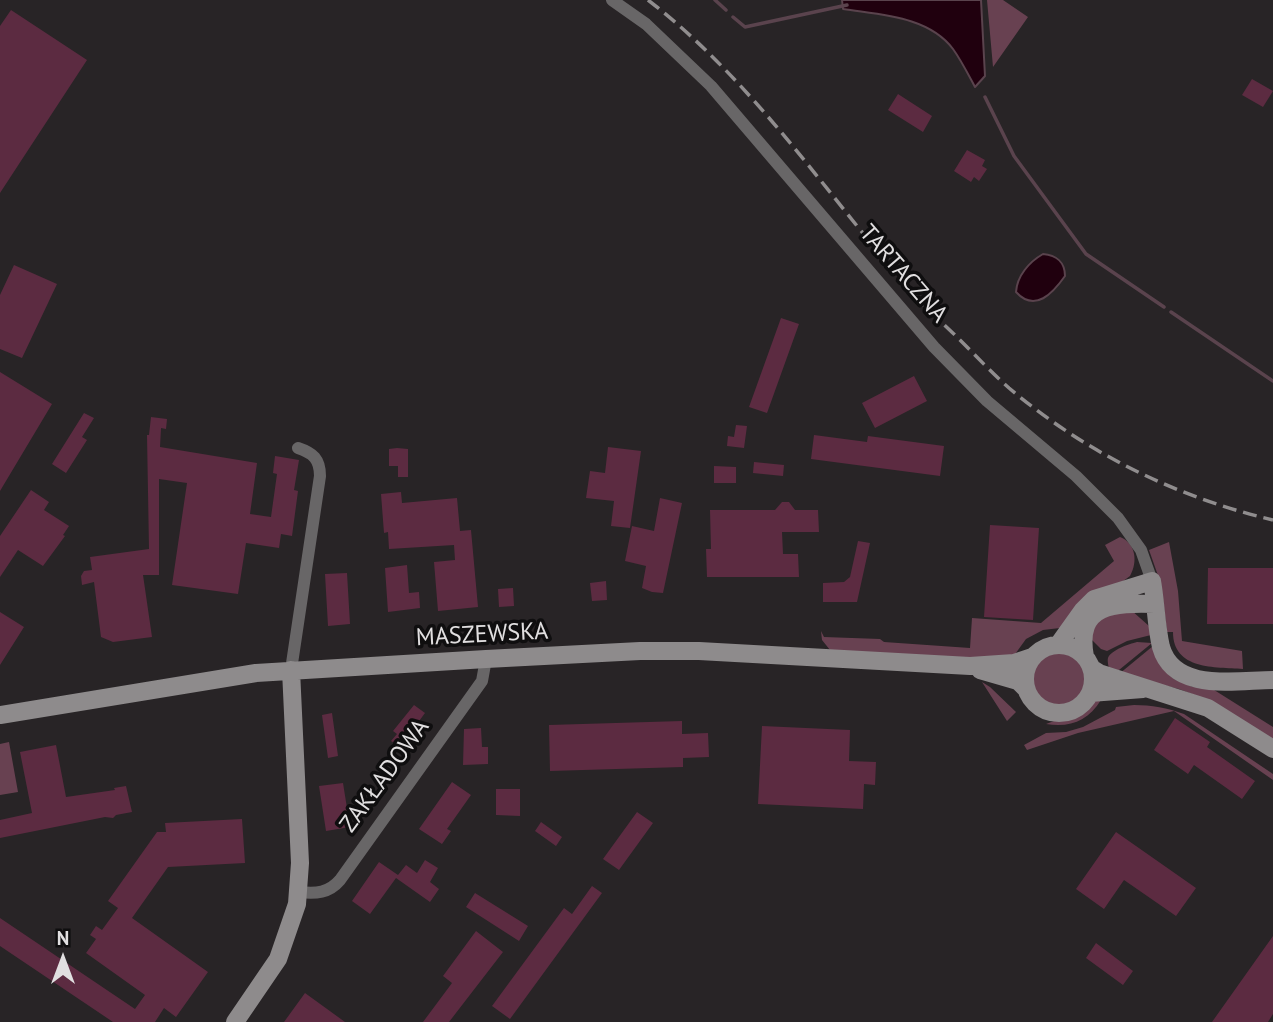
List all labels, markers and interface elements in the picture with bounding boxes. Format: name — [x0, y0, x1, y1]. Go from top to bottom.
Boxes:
street label: TARTACZNA — [853, 219, 953, 329]
street label: MASZEWSKA — [415, 617, 549, 653]
street label: ZAKŁADOWA — [334, 714, 436, 838]
north arrow — [28, 924, 98, 994]
text: N — [57, 926, 69, 950]

